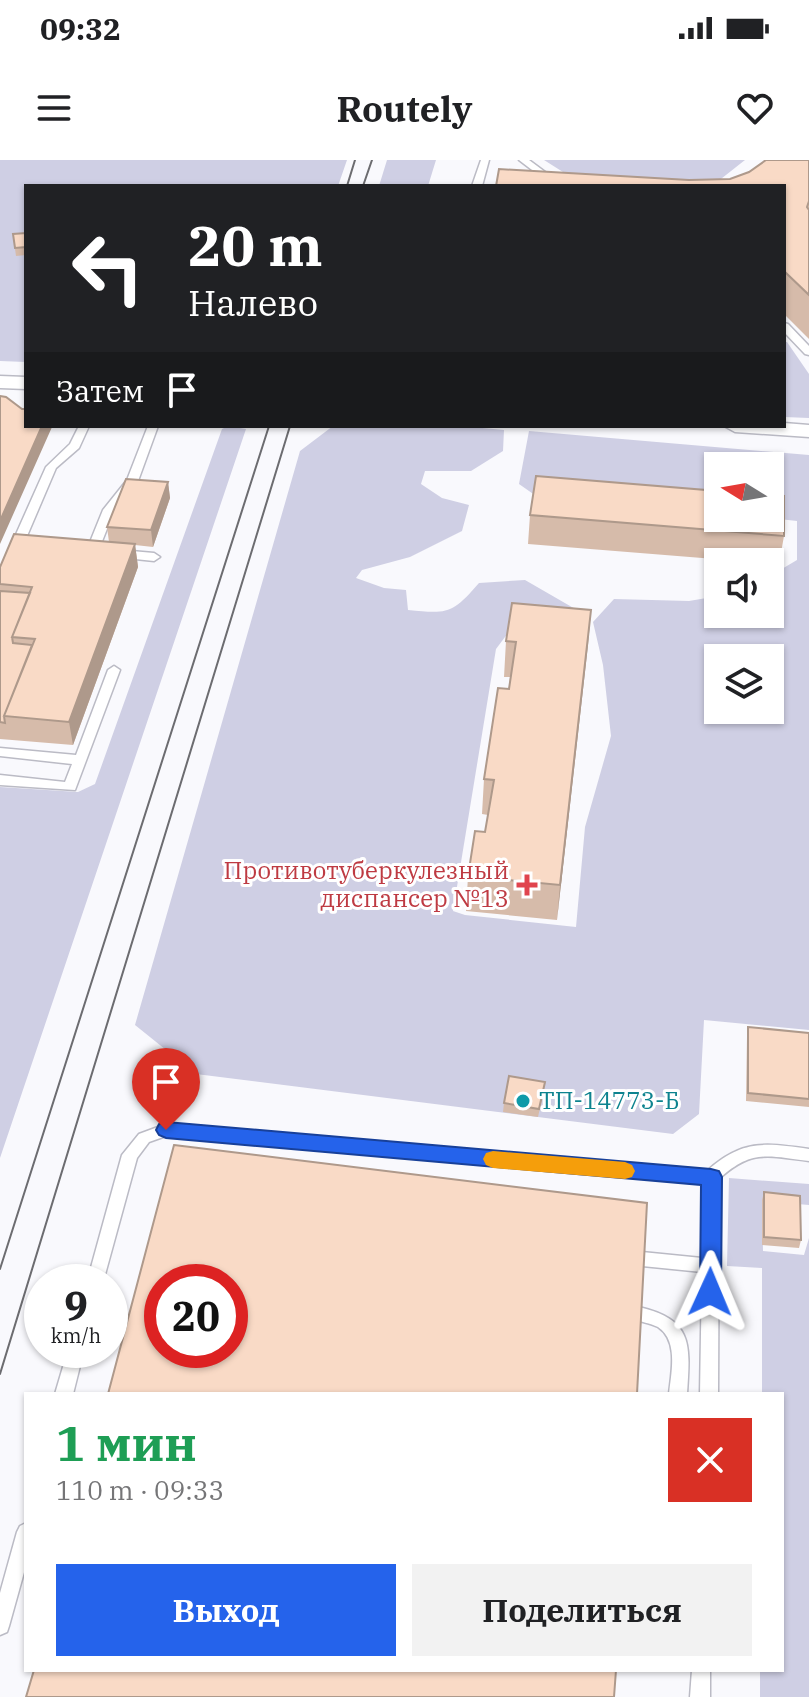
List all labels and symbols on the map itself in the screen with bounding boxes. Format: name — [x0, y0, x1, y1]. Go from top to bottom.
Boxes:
north arrow — [704, 452, 784, 532]
place label: Противотуберкулезный диспансер №13 — [224, 854, 509, 914]
marker: Противотуберкулезный диспансер №13 — [516, 874, 538, 896]
pin — [132, 1048, 200, 1130]
place label: ТП-14773-Б — [539, 1084, 679, 1116]
marker: ТП-14773-Б — [514, 1092, 532, 1110]
position arrow — [668, 1250, 752, 1334]
speed limit sign: 20 — [144, 1264, 248, 1368]

